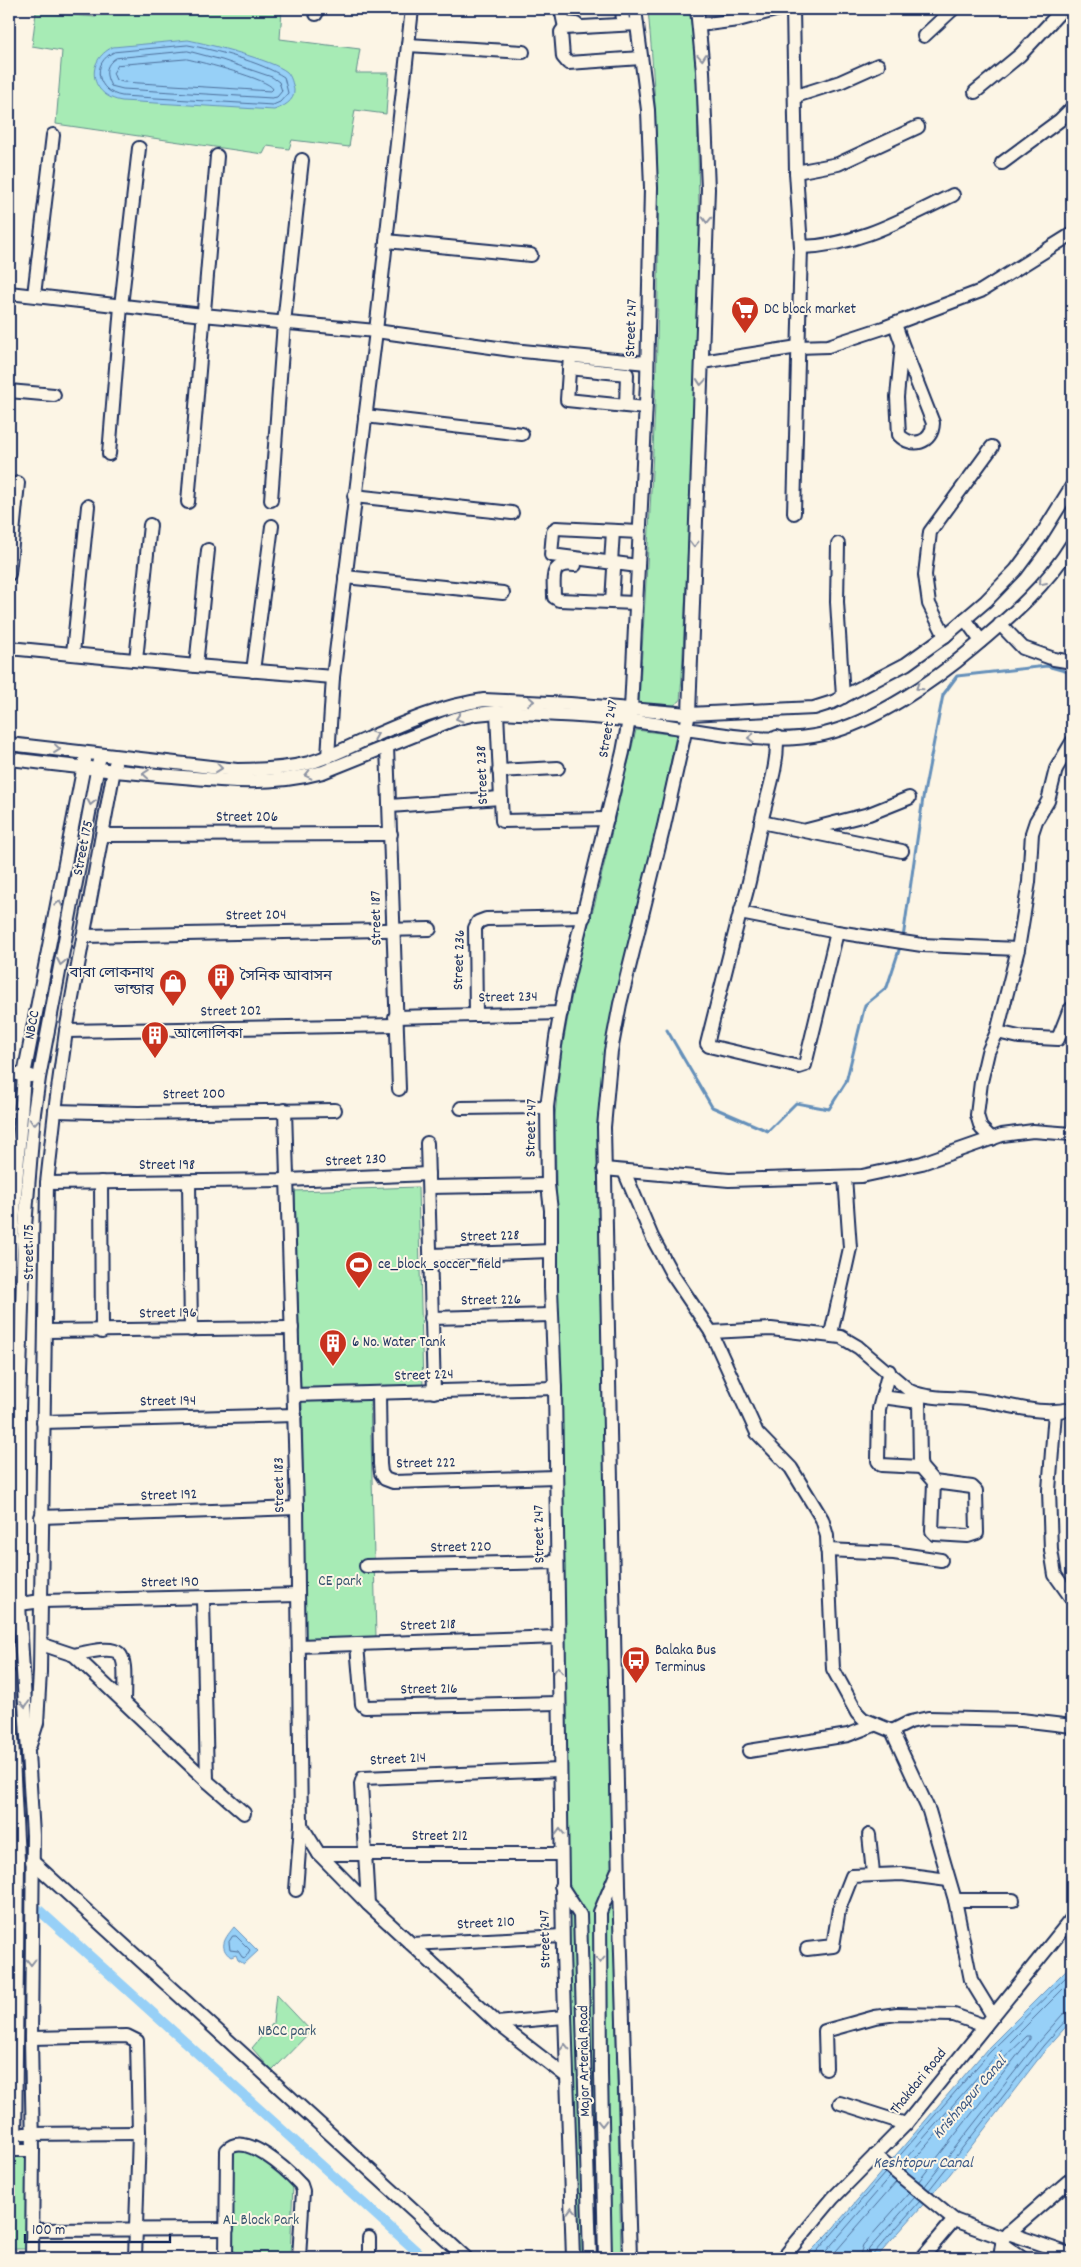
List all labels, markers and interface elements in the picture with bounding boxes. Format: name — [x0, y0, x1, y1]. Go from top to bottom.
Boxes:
one-way arrow — [696, 54, 707, 62]
one-way arrow — [702, 216, 712, 224]
supermarket icon: DC block market — [730, 295, 760, 334]
street label: Street 247 — [620, 298, 644, 358]
place label: DC block market — [764, 299, 857, 321]
one-way arrow — [696, 378, 707, 386]
one-way arrow — [688, 541, 699, 549]
one-way arrow — [1039, 576, 1047, 585]
one-way arrow — [915, 681, 924, 690]
one-way arrow — [528, 696, 536, 707]
street label: Street 247 — [593, 698, 625, 760]
one-way arrow — [456, 713, 464, 723]
one-way arrow — [370, 731, 379, 742]
one-way arrow — [746, 733, 754, 743]
one-way arrow — [54, 743, 62, 754]
street label: Street 238 — [471, 745, 495, 805]
one-way arrow — [215, 762, 223, 773]
one-way arrow — [142, 769, 150, 780]
one-way arrow — [303, 770, 312, 780]
one-way arrow — [87, 798, 97, 807]
street label: Street 206 — [216, 807, 278, 829]
street label: Street 175 — [68, 818, 100, 878]
street label: Street 187 — [366, 890, 388, 946]
one-way arrow — [53, 900, 63, 908]
street label: Street 204 — [225, 904, 287, 928]
street label: Street 236 — [448, 929, 472, 991]
one-way arrow — [56, 958, 66, 966]
building icon: সৈনিক আবাসন — [206, 962, 236, 1001]
place label: বাবা লোকনাথ ভান্ডার — [69, 963, 155, 1002]
place label: সৈনিক আবাসন — [239, 966, 333, 988]
shop icon: বাবা লোকনাথ ভান্ডার — [158, 968, 188, 1007]
street label: Street 234 — [478, 986, 538, 1010]
street label: Street 202 — [200, 1000, 262, 1024]
street label: NBCC — [19, 1008, 47, 1042]
building icon: আলোলিকা — [140, 1020, 170, 1059]
place label: আলোলিকা — [173, 1024, 244, 1046]
street label: Street 200 — [162, 1083, 226, 1107]
street label: Street 247 — [520, 1098, 544, 1157]
one-way arrow — [28, 1118, 39, 1126]
street label: Street 230 — [325, 1148, 387, 1174]
street label: Street 198 — [139, 1155, 195, 1177]
street label: Street 175 — [19, 1224, 41, 1280]
street label: Street 228 — [460, 1225, 520, 1249]
sports icon: ce_block_soccer_field — [344, 1250, 374, 1289]
place label: ce_block_soccer_field — [378, 1254, 501, 1276]
street label: Street 226 — [461, 1289, 521, 1313]
street label: Street 196 — [139, 1303, 197, 1325]
building icon: 6 No. Water Tank — [318, 1328, 348, 1367]
place label: 6 No. Water Tank — [352, 1332, 446, 1354]
street label: Street 224 — [394, 1364, 454, 1388]
street label: Street 194 — [140, 1391, 196, 1413]
street label: Street 222 — [396, 1452, 456, 1476]
street label: Street 183 — [269, 1457, 291, 1513]
street label: Street 192 — [140, 1484, 198, 1508]
street label: Street 247 — [528, 1504, 552, 1563]
street label: Street 220 — [430, 1536, 492, 1560]
street label: Street 190 — [141, 1571, 199, 1595]
park label: CE park — [318, 1571, 362, 1593]
street label: Street 218 — [400, 1614, 456, 1638]
place label: Balaka Bus Terminus — [655, 1640, 716, 1679]
bus stop icon: Balaka Bus Terminus — [621, 1645, 651, 1684]
one-way arrow — [553, 1666, 563, 1674]
street label: Street 216 — [400, 1679, 458, 1701]
one-way arrow — [19, 1700, 30, 1708]
street label: Street 214 — [369, 1748, 427, 1772]
street label: Street 212 — [412, 1826, 468, 1848]
one-way arrow — [555, 1828, 565, 1836]
street label: Street 247 — [534, 1909, 558, 1968]
street label: Street 210 — [457, 1911, 515, 1937]
one-way arrow — [595, 1957, 605, 1965]
one-way arrow — [26, 1959, 36, 1967]
street label: Major Arterial Road — [573, 2005, 597, 2117]
park label: NBCC park — [258, 2021, 316, 2043]
one-way arrow — [560, 2043, 570, 2050]
street label: Thakdari Road — [885, 2044, 953, 2120]
water label: Krishnapur Canal — [927, 2051, 1013, 2144]
one-way arrow — [596, 2119, 607, 2127]
water label: Keshtopur Canal — [873, 2152, 974, 2175]
one-way arrow — [566, 2205, 577, 2213]
park label: AL Block Park — [223, 2210, 299, 2232]
scale bar — [25, 2212, 170, 2244]
text: 100 m — [32, 2220, 65, 2242]

